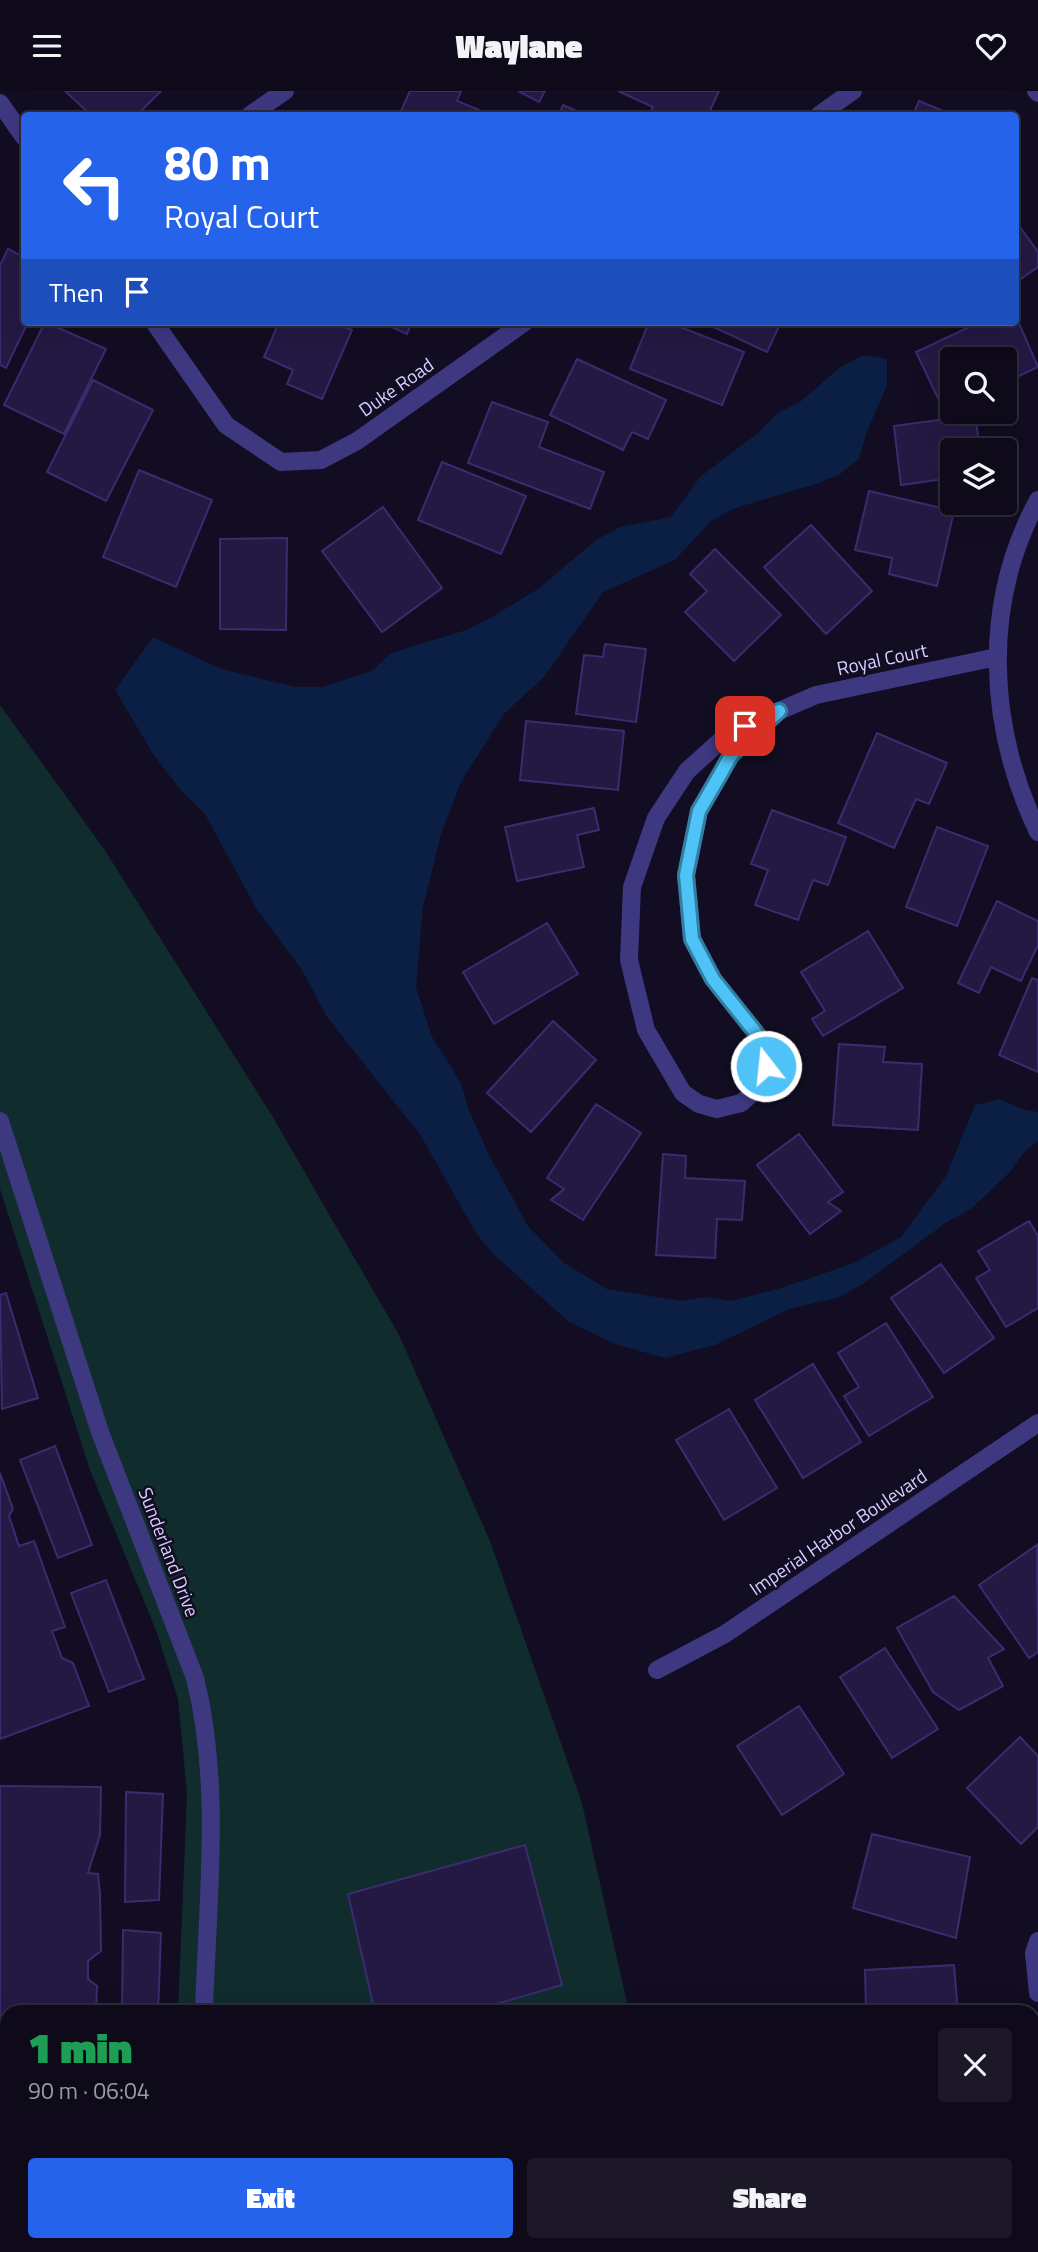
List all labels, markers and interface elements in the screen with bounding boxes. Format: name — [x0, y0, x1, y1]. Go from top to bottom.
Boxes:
text: Waylane — [456, 22, 582, 70]
icon: menu — [28, 27, 66, 65]
icon: heart — [972, 27, 1010, 65]
text: 80 m — [164, 124, 271, 199]
icon: left — [49, 140, 140, 231]
text: Royal Court — [164, 192, 319, 240]
text: Then — [49, 273, 104, 312]
icon: arrive — [118, 273, 156, 311]
map controls — [940, 347, 1017, 515]
button: search — [940, 347, 1017, 424]
street label: Duke Road — [352, 350, 439, 423]
button: layers — [940, 438, 1017, 515]
street label: Royal Court — [834, 635, 930, 682]
pin — [715, 696, 775, 756]
icon: arrive — [726, 707, 764, 745]
position arrow — [729, 1029, 803, 1103]
street label: Imperial Harbor Boulevard — [743, 1461, 933, 1602]
street label: Sunderland Drive — [131, 1483, 208, 1621]
text: 1 min — [28, 2015, 132, 2079]
button: close — [938, 2028, 1012, 2102]
text: 90 m · 06:04 — [28, 2073, 150, 2108]
button: Exit — [28, 2158, 513, 2238]
button: Share — [527, 2158, 1012, 2238]

